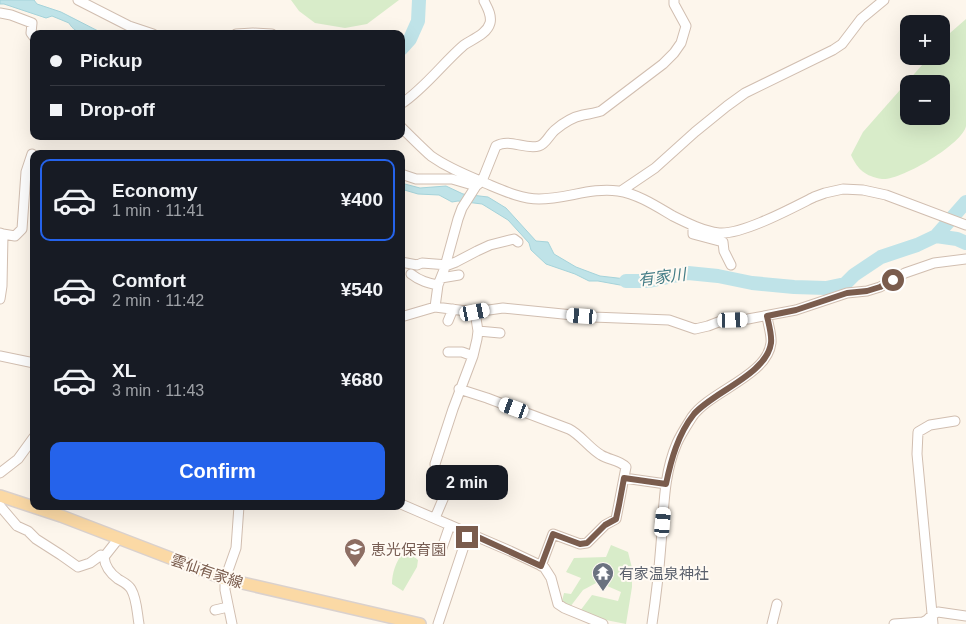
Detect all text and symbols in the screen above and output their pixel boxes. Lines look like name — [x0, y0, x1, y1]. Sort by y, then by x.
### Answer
map controls — [900, 15, 950, 125]
button: + — [900, 15, 950, 65]
text: Pickup — [80, 50, 142, 71]
button: − — [900, 75, 950, 125]
text: Drop-off — [80, 99, 155, 120]
icon: car — [52, 178, 97, 223]
text: Economy — [112, 180, 198, 201]
text: ¥400 — [341, 189, 383, 210]
text: 1 min · 11:41 — [112, 202, 204, 219]
water label: 有家川 — [637, 265, 689, 288]
icon: car — [52, 268, 97, 313]
route start — [882, 269, 904, 291]
text: Comfort — [112, 270, 186, 291]
text: ¥540 — [341, 279, 383, 300]
text: 2 min · 11:42 — [112, 292, 204, 309]
car — [458, 302, 491, 322]
car — [566, 307, 597, 325]
car — [717, 312, 748, 328]
icon: car — [52, 358, 97, 403]
text: XL — [112, 360, 136, 381]
text: ¥680 — [341, 369, 383, 390]
text: 3 min · 11:43 — [112, 382, 204, 399]
car — [497, 396, 530, 420]
button: Confirm — [50, 442, 385, 500]
callout: 2 min — [426, 464, 508, 500]
text: 2 min — [446, 474, 488, 491]
car — [654, 506, 671, 538]
route end — [456, 526, 478, 548]
school or university icon: 恵光保育園 — [343, 537, 367, 568]
place label: 恵光保育園 — [371, 541, 446, 558]
street label: 雲仙有家線 — [169, 551, 245, 591]
temple icon: 有家温泉神社 — [591, 561, 615, 592]
place label: 有家温泉神社 — [619, 565, 709, 582]

